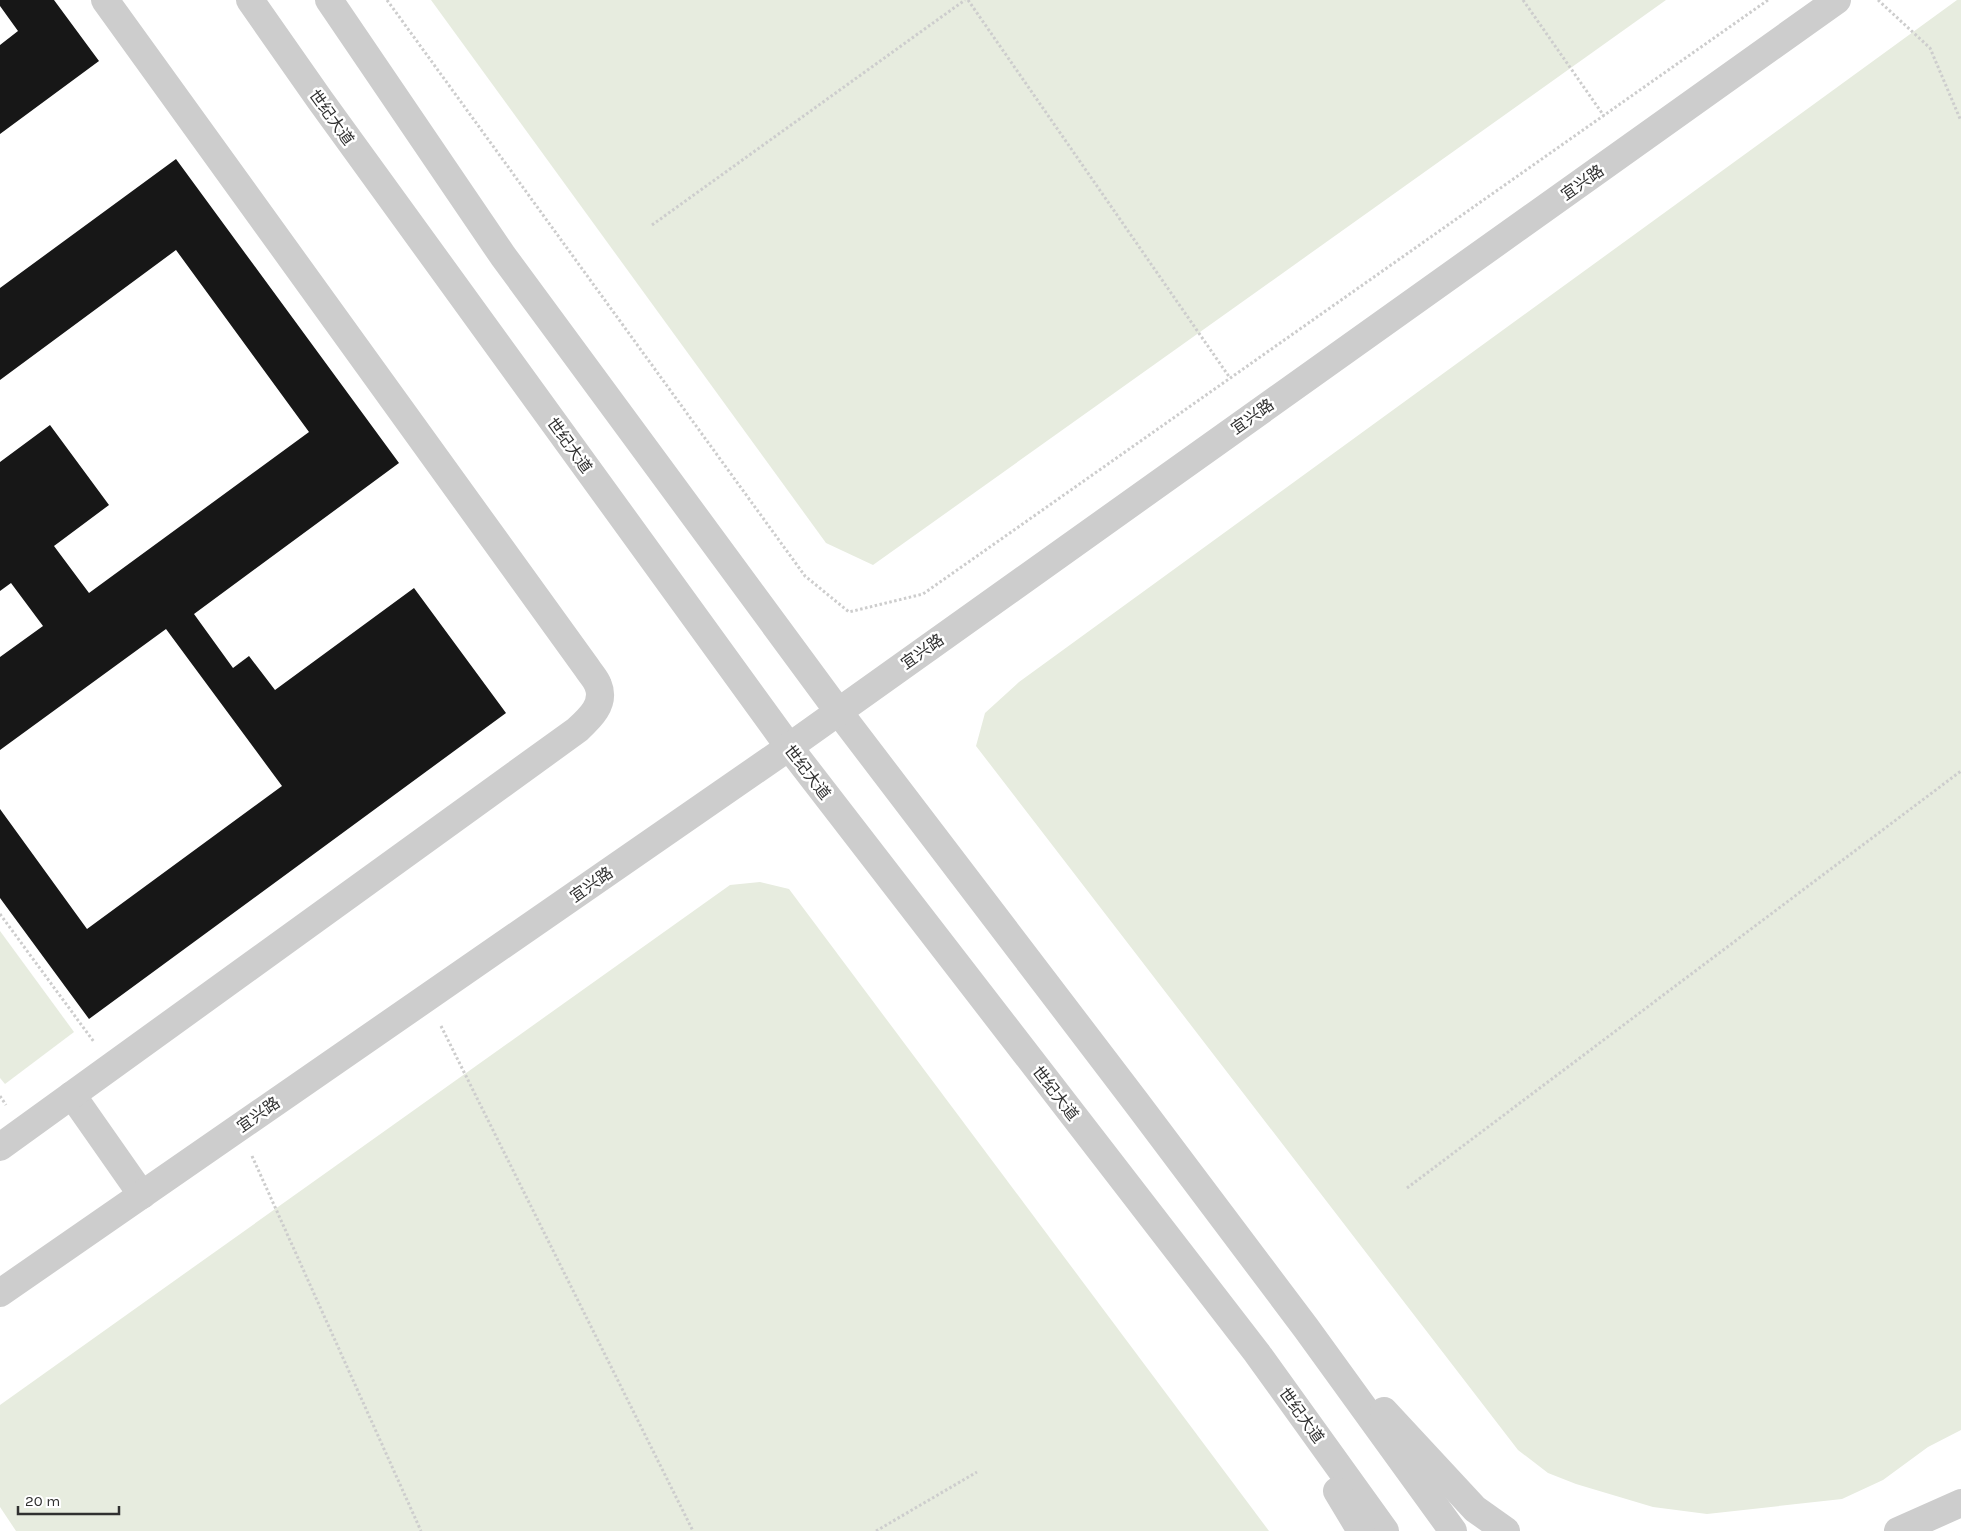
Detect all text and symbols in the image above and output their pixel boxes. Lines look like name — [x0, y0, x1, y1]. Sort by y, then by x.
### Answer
street label: 世纪大道 — [305, 86, 358, 149]
street label: 宜兴路 — [1557, 161, 1607, 204]
street label: 宜兴路 — [1227, 395, 1277, 438]
street label: 世纪大道 — [543, 414, 596, 477]
street label: 宜兴路 — [897, 630, 947, 673]
street label: 世纪大道 — [780, 741, 835, 803]
street label: 宜兴路 — [566, 863, 616, 906]
street label: 世纪大道 — [1028, 1062, 1083, 1124]
street label: 宜兴路 — [233, 1093, 283, 1136]
street label: 世纪大道 — [1275, 1384, 1328, 1447]
scale bar — [18, 1484, 119, 1516]
text: 20 m — [25, 1492, 60, 1510]

